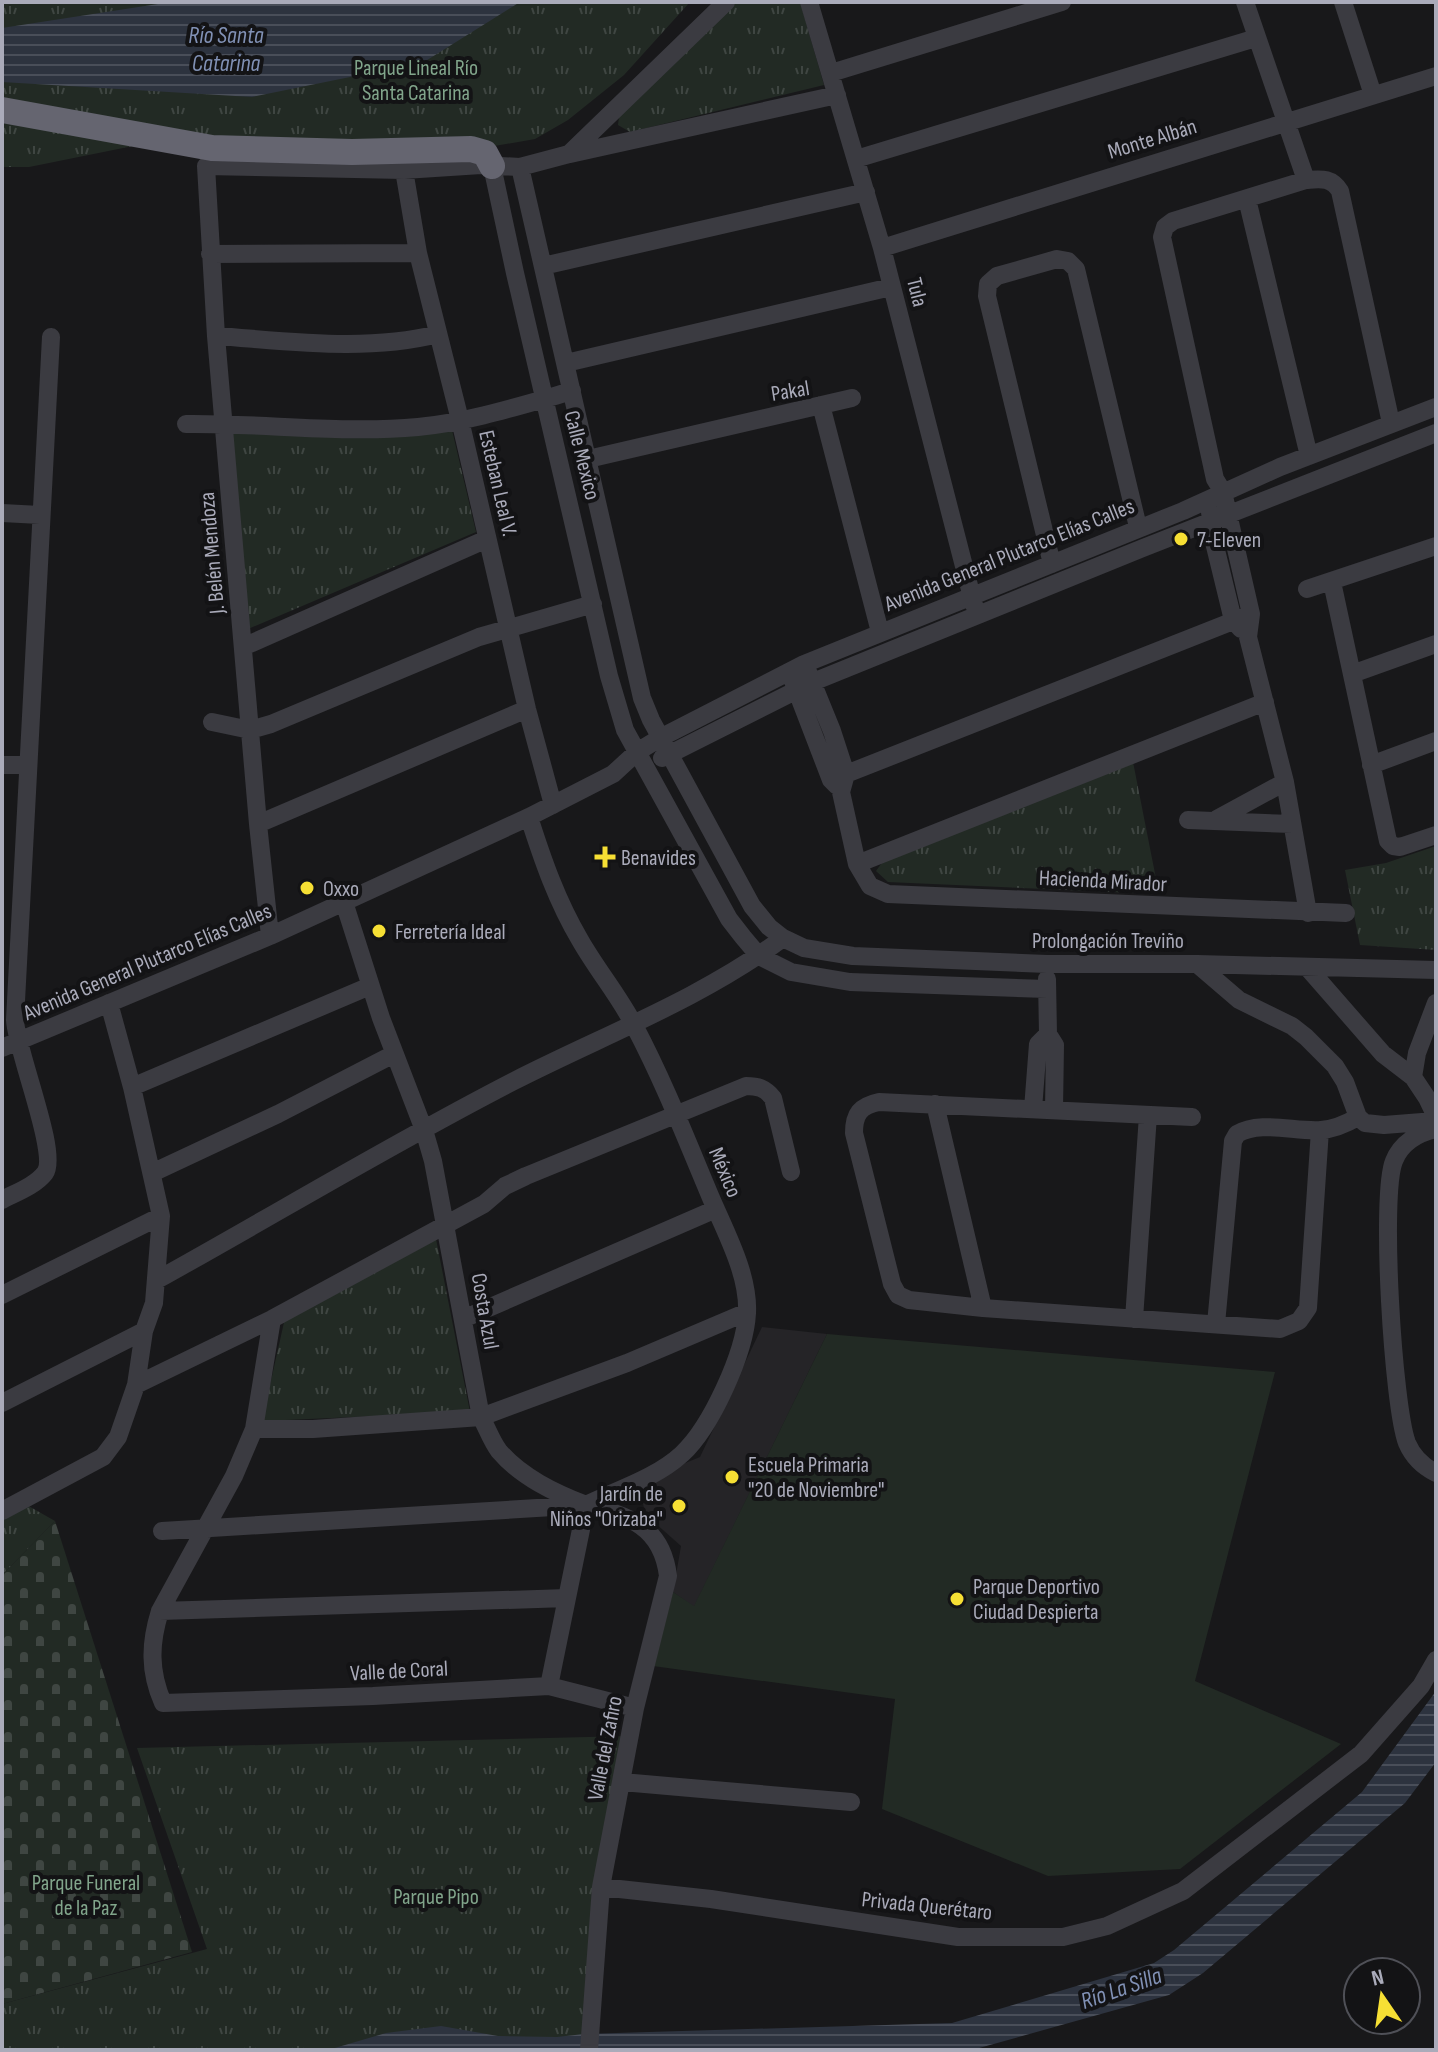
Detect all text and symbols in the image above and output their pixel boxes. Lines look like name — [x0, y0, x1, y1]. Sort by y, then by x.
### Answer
water label: Río Santa Catarina — [188, 21, 264, 78]
park label: Parque Lineal Río Santa Catarina — [354, 55, 478, 107]
street label: Monte Albán — [1105, 113, 1200, 166]
street label: Tula — [900, 275, 933, 310]
street label: Pakal — [769, 375, 811, 408]
street label: Calle Mexico — [557, 408, 606, 503]
street label: Esteban Leal V. — [472, 428, 523, 539]
street label: J. Belén Mendoza — [194, 491, 231, 616]
street label: Avenida General Plutarco Elías Calles — [880, 493, 1138, 618]
place label: 7-Eleven — [1197, 527, 1261, 554]
marker: 7-Eleven — [1172, 530, 1190, 548]
place label: Benavides — [621, 845, 696, 872]
marker: Benavides — [596, 848, 614, 866]
street label: Hacienda Mirador — [1038, 865, 1168, 898]
place label: Oxxo — [323, 876, 359, 903]
marker: Oxxo — [298, 879, 316, 897]
street label: Avenida General Plutarco Elías Calles — [19, 898, 276, 1027]
place label: Ferretería Ideal — [395, 919, 506, 946]
marker: Ferretería Ideal — [370, 922, 388, 940]
street label: Prolongación Treviño — [1032, 928, 1184, 955]
street label: México — [702, 1143, 747, 1202]
street label: Costa Azul — [465, 1271, 504, 1351]
place label: Escuela Primaria "20 de Noviembre" — [748, 1452, 884, 1504]
marker: Escuela Primaria "20 de Noviembre" — [723, 1468, 741, 1486]
place label: Jardín de Niños "Orizaba" — [550, 1481, 663, 1533]
marker: Jardín de Niños "Orizaba" — [670, 1497, 688, 1515]
place label: Parque Deportivo Ciudad Despierta — [973, 1574, 1100, 1626]
marker: Parque Deportivo Ciudad Despierta — [948, 1590, 966, 1608]
street label: Valle de Coral — [350, 1655, 449, 1688]
street label: Valle del Zafiro — [582, 1694, 629, 1803]
park label: Parque Funeral de la Paz — [32, 1870, 140, 1922]
park label: Parque Pipo — [393, 1884, 479, 1911]
street label: Privada Querétaro — [860, 1886, 994, 1927]
north arrow — [1342, 1956, 1422, 2036]
water label: Río La Silla — [1077, 1961, 1166, 2016]
text: N — [1369, 1963, 1387, 1992]

